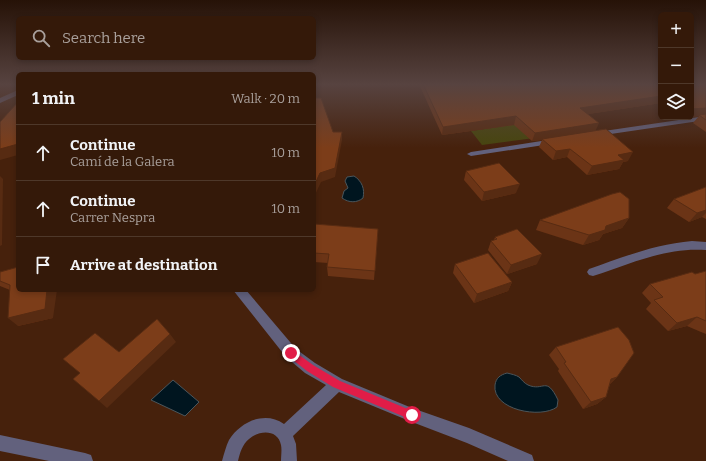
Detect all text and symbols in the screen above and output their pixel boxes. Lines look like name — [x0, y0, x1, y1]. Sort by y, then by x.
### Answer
map controls — [658, 12, 694, 120]
button: + — [658, 12, 694, 48]
search box — [16, 16, 316, 60]
icon: search — [30, 27, 52, 49]
text: Search here — [62, 29, 145, 47]
button: − — [658, 48, 694, 84]
button: layers — [658, 84, 694, 120]
text: 1 min — [32, 88, 75, 109]
text: Walk · 20 m — [231, 91, 300, 106]
text: Continue — [70, 136, 136, 154]
icon: ahead — [32, 142, 54, 164]
text: 10 m — [271, 145, 300, 160]
text: Camí de la Galera — [70, 154, 175, 169]
text: Continue — [70, 192, 136, 210]
icon: ahead — [32, 198, 54, 220]
text: 10 m — [271, 201, 300, 216]
text: Carrer Nespra — [70, 210, 155, 225]
icon: arrive — [32, 254, 54, 276]
text: Arrive at destination — [70, 256, 217, 274]
route end — [282, 344, 300, 362]
route start — [403, 406, 421, 424]

